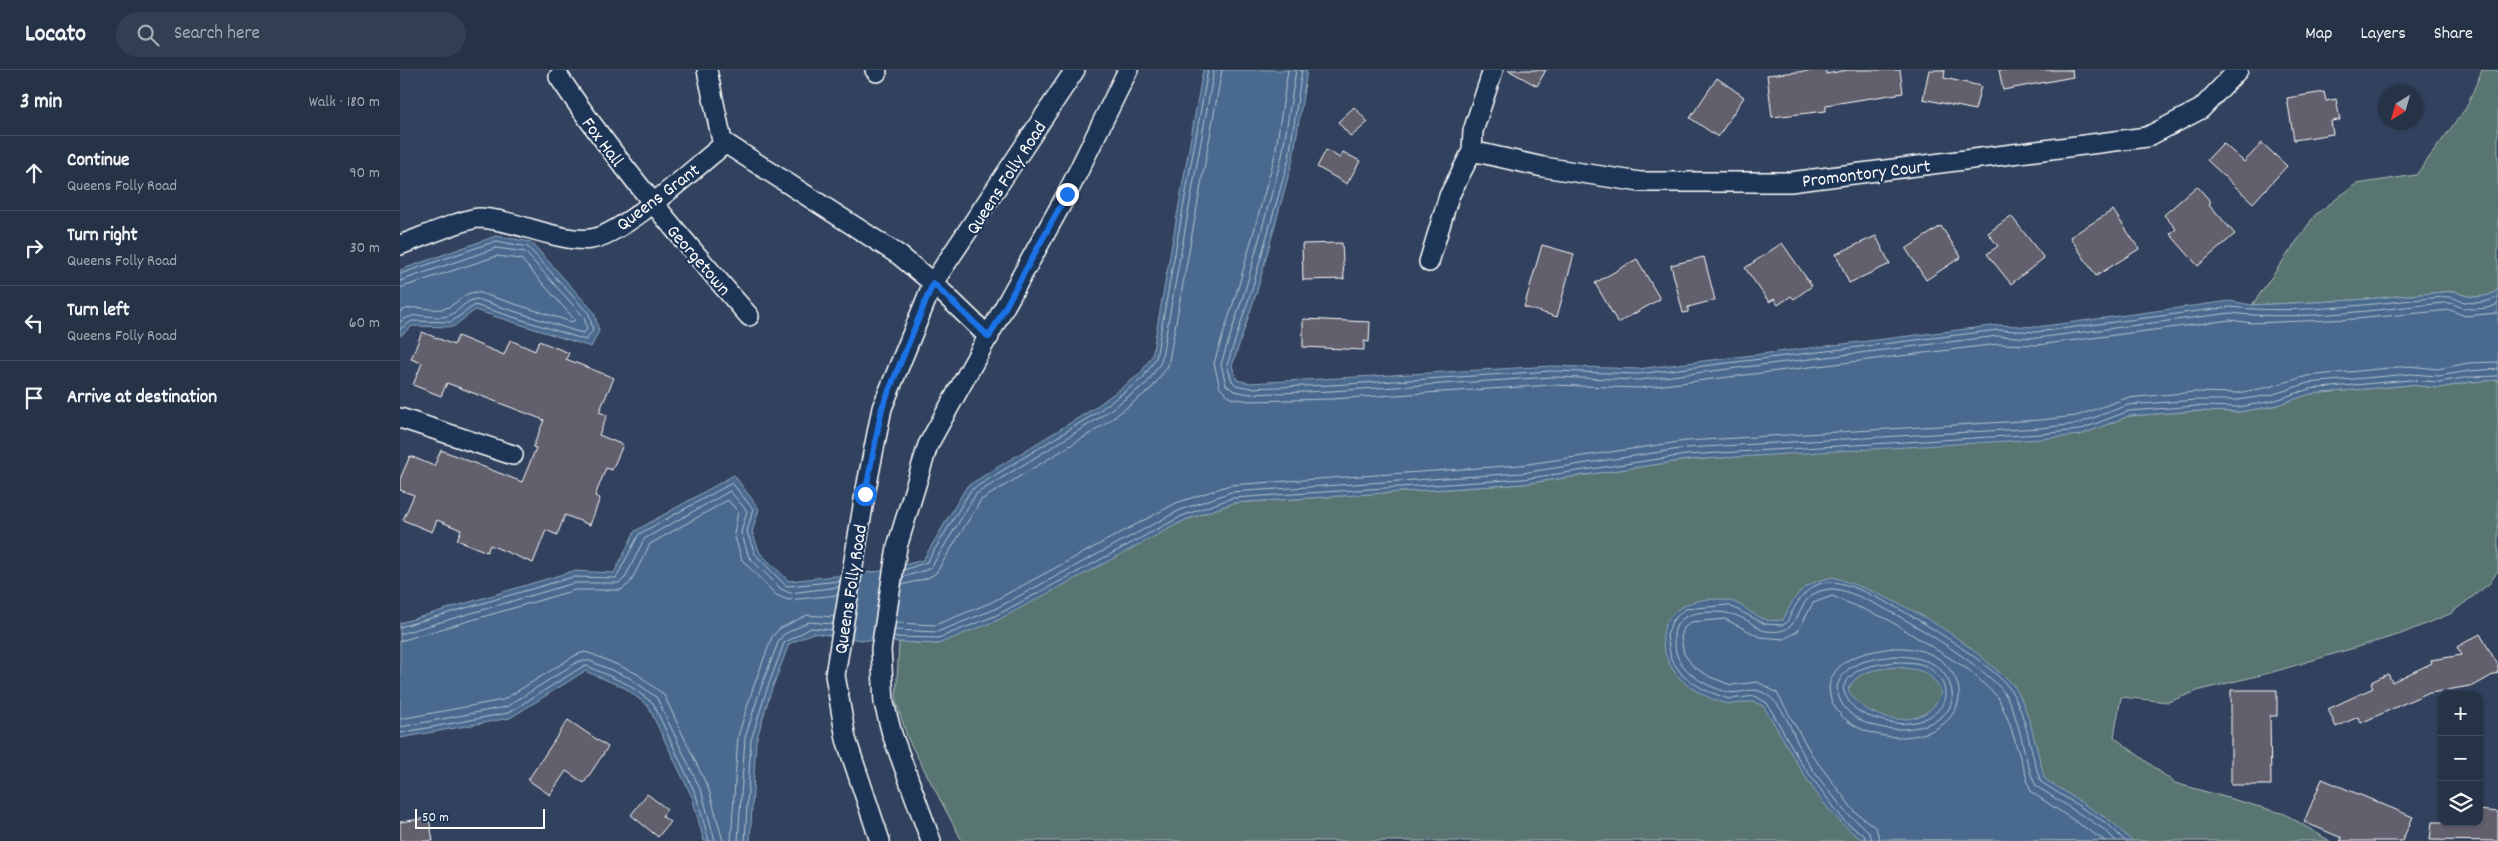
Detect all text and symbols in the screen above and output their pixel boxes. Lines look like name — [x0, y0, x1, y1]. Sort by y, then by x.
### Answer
search box — [116, 12, 466, 57]
text: Locato — [25, 18, 86, 52]
icon: search — [134, 21, 162, 49]
text: Search here — [174, 21, 260, 48]
text: Map — [2305, 22, 2332, 47]
text: Layers — [2360, 22, 2406, 47]
text: Share — [2434, 22, 2473, 47]
north arrow — [2378, 85, 2423, 130]
text: 3 min — [20, 88, 62, 118]
text: Walk · 180 m — [309, 91, 380, 114]
street label: Fox Hall — [574, 113, 629, 174]
street label: Queens Folly Road — [961, 117, 1055, 241]
text: Continue — [67, 148, 129, 175]
street label: Promontory Court — [1801, 154, 1932, 197]
street label: Queens Grant — [612, 158, 707, 239]
icon: ahead — [20, 159, 48, 187]
text: 90 m — [349, 162, 380, 185]
text: Queens Folly Road — [67, 175, 177, 198]
route end — [1056, 183, 1079, 206]
street label: Georgetown — [659, 220, 736, 303]
text: Turn right — [67, 223, 138, 250]
icon: right — [20, 234, 48, 262]
text: 30 m — [350, 237, 380, 260]
text: Queens Folly Road — [67, 250, 177, 273]
text: Turn left — [67, 298, 130, 325]
icon: left — [20, 309, 48, 337]
text: 60 m — [349, 312, 380, 335]
text: Queens Folly Road — [67, 325, 177, 348]
icon: arrive — [20, 384, 48, 412]
text: Arrive at destination — [67, 385, 217, 412]
route start — [854, 483, 877, 506]
street label: Queens Folly Road — [829, 523, 876, 656]
map controls — [2438, 691, 2483, 826]
button: + — [2438, 691, 2483, 736]
button: − — [2438, 736, 2483, 781]
button: layers — [2438, 781, 2483, 826]
scale bar — [415, 806, 545, 829]
text: 50 m — [422, 808, 449, 828]

